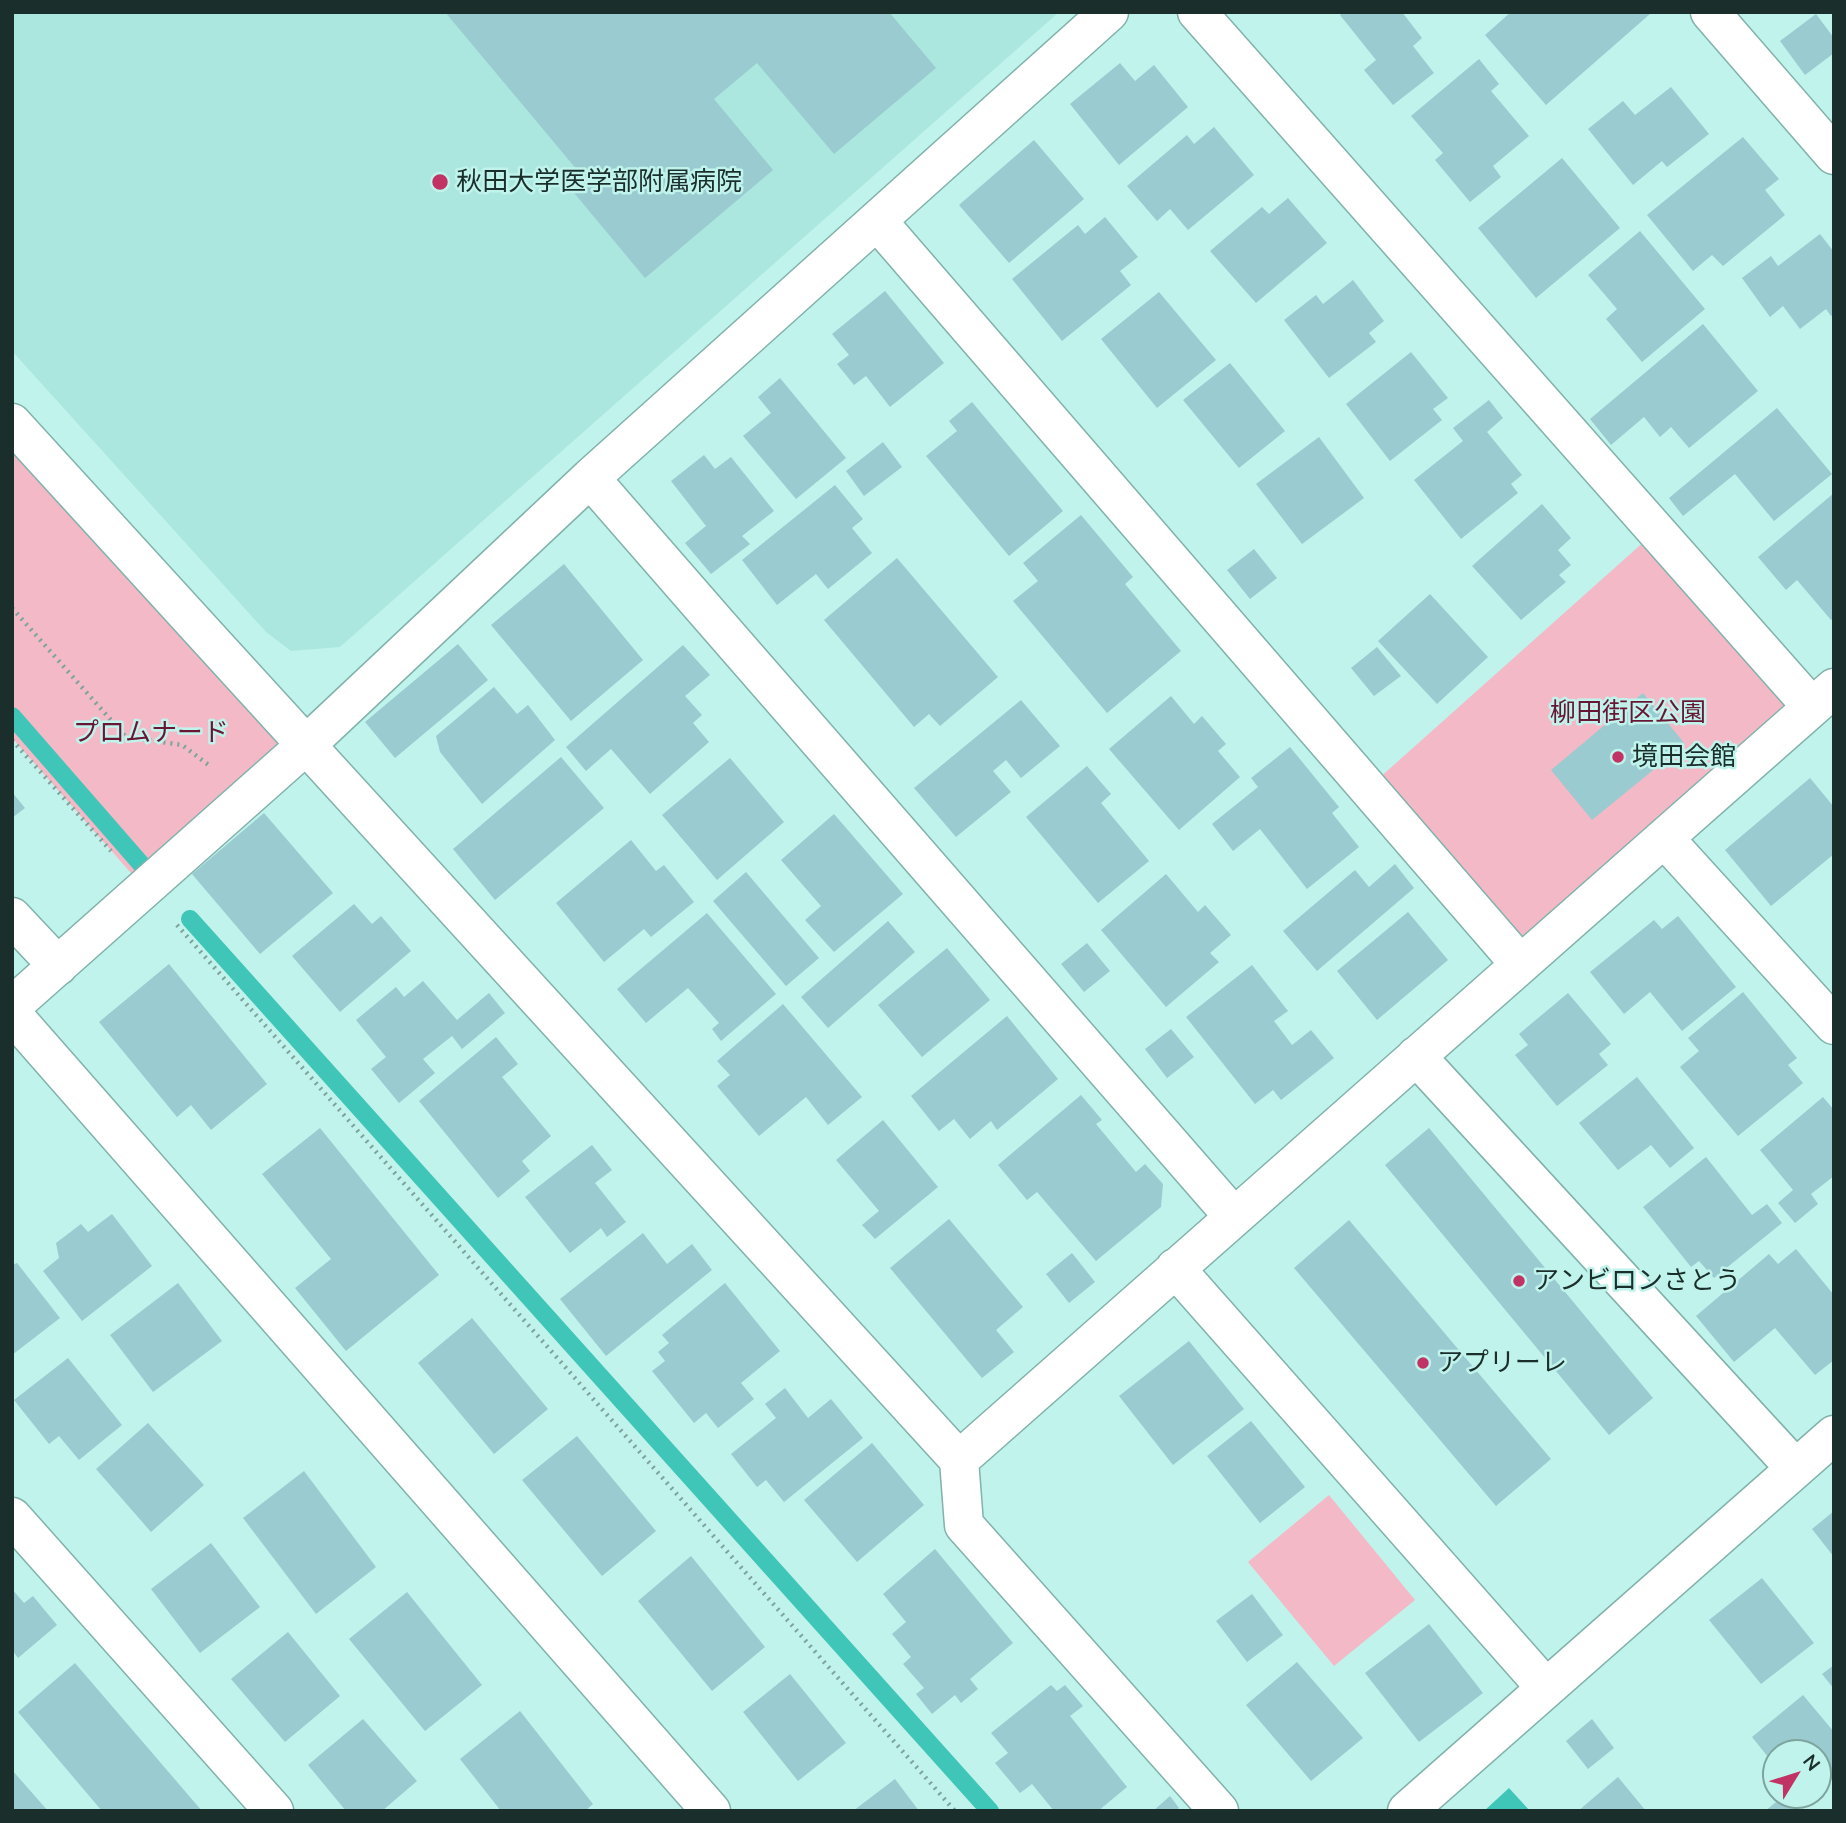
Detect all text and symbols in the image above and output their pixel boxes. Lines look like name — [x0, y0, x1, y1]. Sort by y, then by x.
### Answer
place label: 秋田大学医学部附属病院 — [456, 166, 742, 198]
marker: 秋田大学医学部附属病院 — [430, 172, 450, 192]
park label: 柳田街区公園 — [1550, 697, 1706, 729]
park label: プロムナード — [73, 717, 229, 749]
place label: 境田会館 — [1632, 741, 1736, 773]
marker: 境田会館 — [1610, 749, 1626, 765]
place label: アンビロンさとう — [1533, 1265, 1741, 1297]
marker: アンビロンさとう — [1511, 1273, 1527, 1289]
place label: アプリーレ — [1437, 1347, 1567, 1379]
marker: アプリーレ — [1415, 1355, 1431, 1371]
north arrow — [1762, 1739, 1832, 1809]
text: N — [1798, 1749, 1826, 1775]

